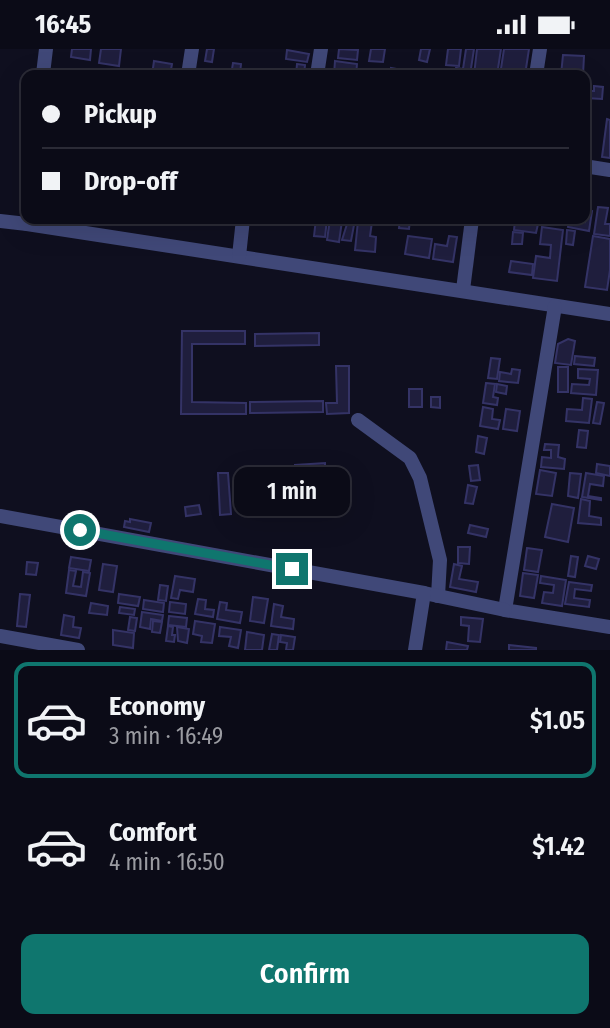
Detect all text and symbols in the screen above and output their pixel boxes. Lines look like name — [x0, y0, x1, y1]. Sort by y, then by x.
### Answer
text: 16:45 — [35, 9, 91, 40]
text: Pickup — [84, 99, 157, 130]
text: Drop-off — [84, 166, 177, 197]
callout: 1 min — [234, 468, 350, 517]
text: 1 min — [267, 477, 317, 505]
route start — [64, 514, 96, 546]
route end — [276, 553, 308, 585]
icon: car — [25, 689, 88, 752]
text: Economy — [109, 691, 205, 722]
text: $1.05 — [530, 705, 585, 736]
text: 3 min · 16:49 — [109, 722, 223, 750]
icon: car — [25, 815, 88, 878]
text: Comfort — [109, 817, 197, 848]
text: $1.42 — [532, 831, 585, 862]
text: 4 min · 16:50 — [109, 848, 225, 876]
button: Confirm — [21, 934, 589, 1014]

